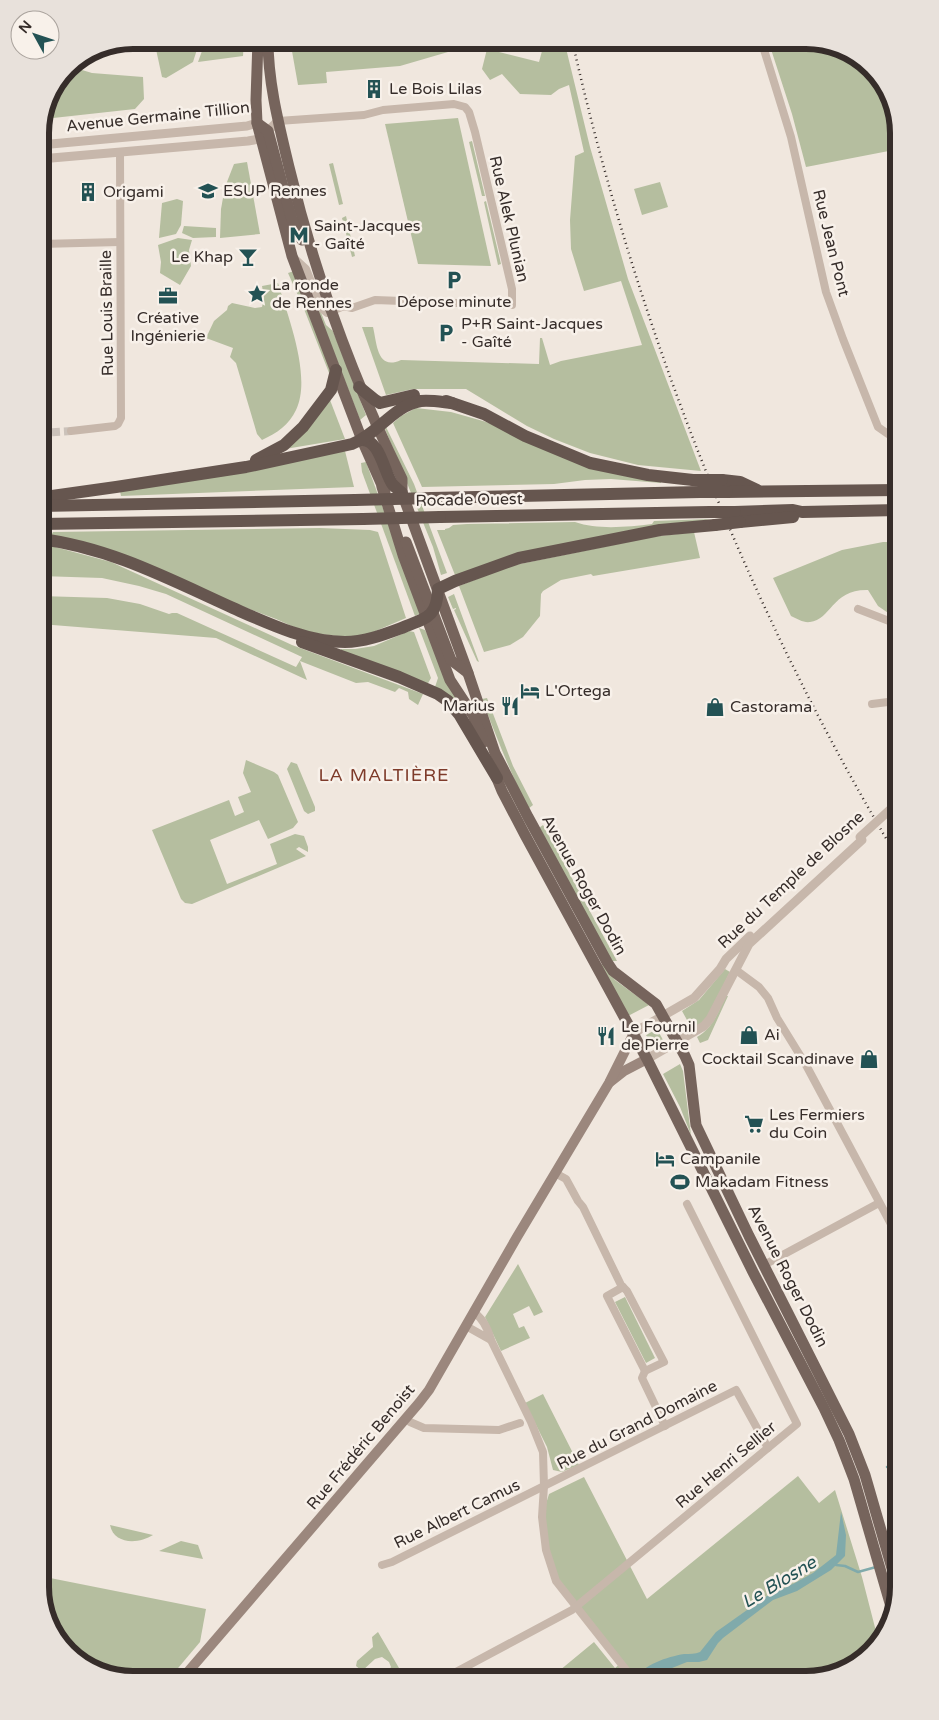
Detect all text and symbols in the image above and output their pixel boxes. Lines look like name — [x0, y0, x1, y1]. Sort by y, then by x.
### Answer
north arrow — [10, 10, 60, 60]
text: N — [15, 17, 36, 37]
building icon: Le Bois Lilas — [363, 78, 385, 100]
place label: Le Bois Lilas — [389, 79, 482, 99]
street label: Avenue Germaine Tillion — [65, 97, 251, 137]
street label: Rue Alek Plunian — [485, 154, 533, 284]
school or university icon: ESUP Rennes — [197, 180, 219, 202]
building icon: Origami — [77, 181, 99, 203]
place label: ESUP Rennes — [223, 181, 327, 201]
place label: Origami — [103, 182, 164, 202]
street label: Rue Jean Pont — [808, 187, 854, 299]
place label: Saint-Jacques - Gaîté — [314, 216, 421, 254]
metro station icon: Saint-Jacques - Gaîté — [288, 224, 310, 246]
bar icon: Le Khap — [237, 246, 259, 268]
place label: Le Khap — [171, 247, 233, 267]
street label: Rue Louis Braille — [96, 250, 118, 376]
parking icon: Dépose minute — [443, 269, 465, 291]
place label: La ronde de Rennes — [272, 275, 352, 313]
place icon: La ronde de Rennes — [246, 283, 268, 305]
office icon: Créative Ingénierie — [157, 285, 179, 307]
place label: Dépose minute — [397, 292, 511, 312]
place label: Créative Ingénierie — [130, 308, 206, 346]
place label: P+R Saint-Jacques - Gaîté — [461, 314, 603, 352]
parking icon: P+R Saint-Jacques - Gaîté — [435, 322, 457, 344]
street label: Rocade Ouest — [415, 489, 523, 511]
hotel icon: L'Ortega — [519, 680, 541, 702]
place label: L'Ortega — [545, 681, 611, 701]
restaurant icon: Marius — [499, 695, 521, 717]
place label: Marius — [443, 696, 495, 716]
shop icon: Castorama — [704, 696, 726, 718]
place label: Castorama — [730, 697, 812, 717]
district label: LA MALTIÈRE — [319, 764, 449, 786]
street label: Rue du Temple de Blosne — [714, 807, 868, 953]
street label: Avenue Roger Dodin — [537, 811, 631, 959]
place label: Le Fournil de Pierre — [621, 1017, 696, 1055]
shop icon: Ai — [738, 1024, 760, 1046]
restaurant icon: Le Fournil de Pierre — [595, 1025, 617, 1047]
place label: Ai — [764, 1025, 780, 1045]
shop icon: Cocktail Scandinave — [858, 1048, 880, 1070]
place label: Cocktail Scandinave — [702, 1049, 854, 1069]
place label: Les Fermiers du Coin — [769, 1105, 865, 1143]
supermarket icon: Les Fermiers du Coin — [743, 1113, 765, 1135]
hotel icon: Campanile — [654, 1148, 676, 1170]
place label: Campanile — [680, 1149, 761, 1169]
sports icon: Makadam Fitness — [669, 1171, 691, 1193]
place label: Makadam Fitness — [695, 1172, 829, 1192]
street label: Avenue Roger Dodin — [743, 1201, 833, 1351]
street label: Rue du Grand Domaine — [553, 1376, 721, 1474]
street label: Rue Frédéric Benoist — [303, 1380, 419, 1514]
street label: Rue Henri Sellier — [672, 1417, 781, 1513]
street label: Rue Albert Camus — [391, 1475, 523, 1553]
water label: Le Blosne — [738, 1551, 821, 1613]

